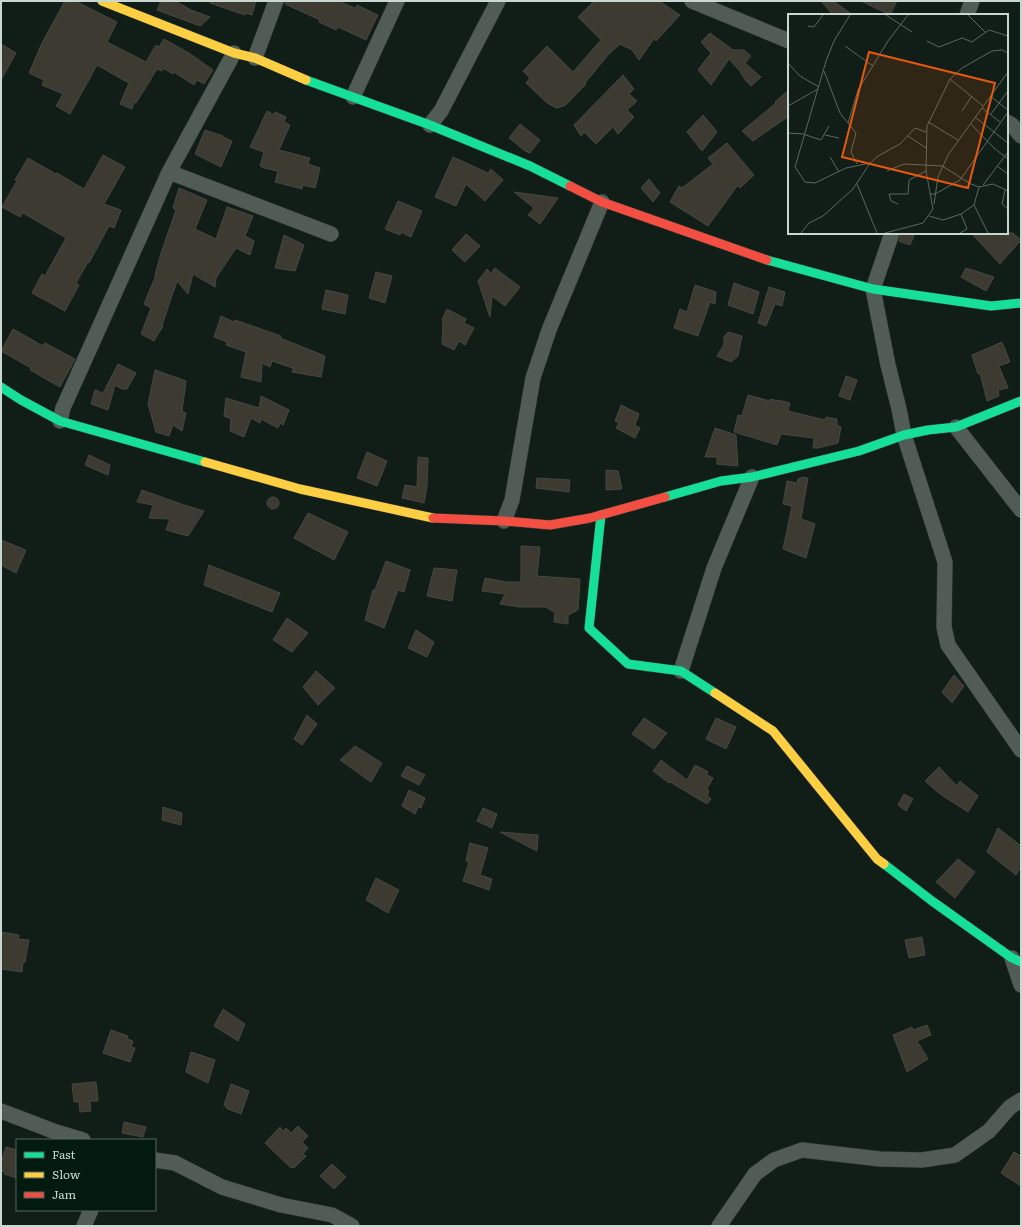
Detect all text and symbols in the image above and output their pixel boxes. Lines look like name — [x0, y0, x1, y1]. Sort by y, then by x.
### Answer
inset map — [788, 14, 1008, 234]
legend — [16, 1139, 156, 1211]
text: Fast — [52, 1145, 76, 1163]
text: Slow — [52, 1165, 81, 1183]
text: Jam — [52, 1185, 77, 1203]

